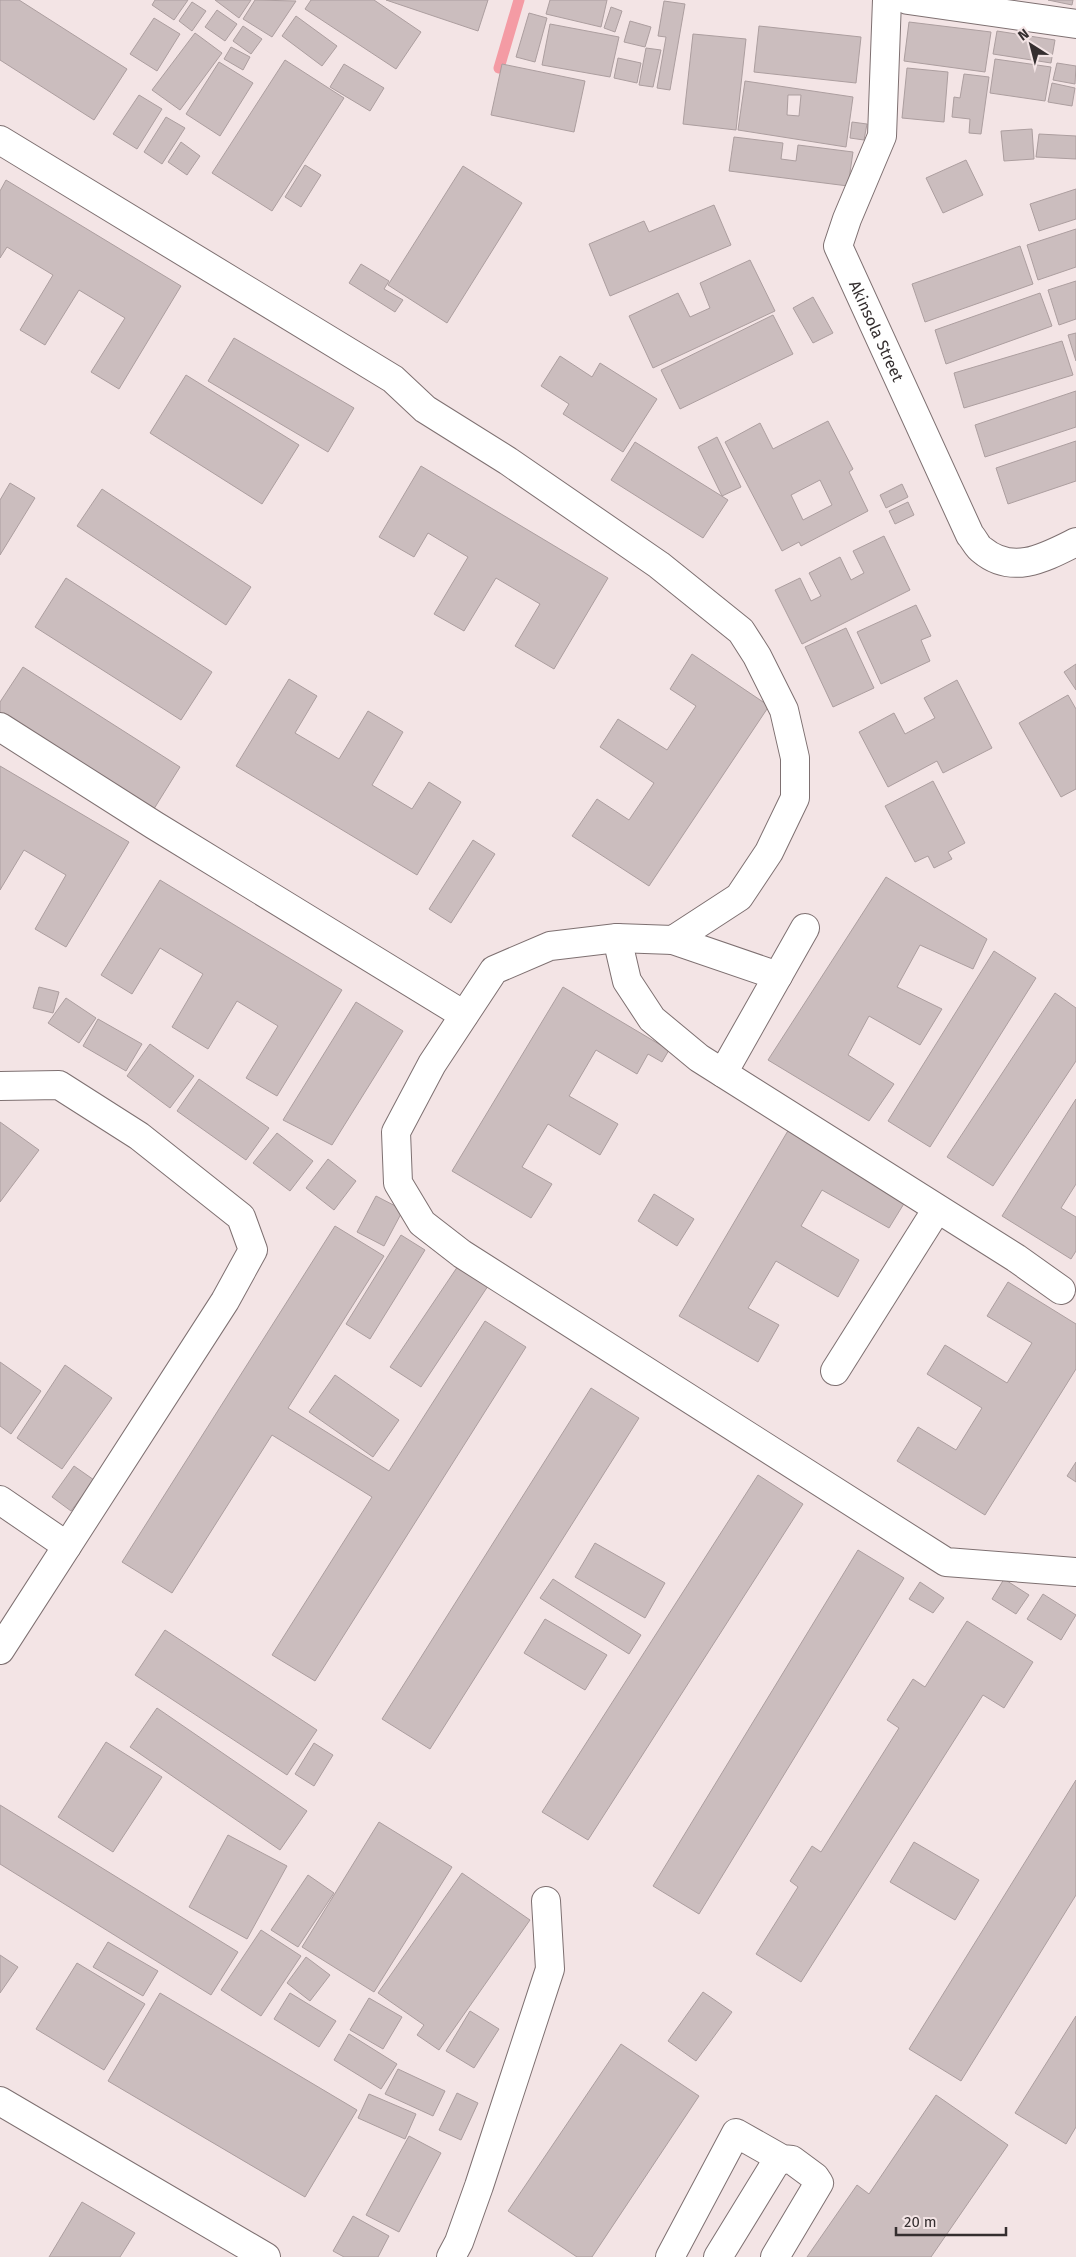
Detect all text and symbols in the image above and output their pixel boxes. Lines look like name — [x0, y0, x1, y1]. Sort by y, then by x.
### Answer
north arrow — [1006, 20, 1056, 70]
text: N — [1015, 25, 1032, 44]
street label: Akinsola Street — [845, 277, 908, 385]
scale bar — [896, 2204, 1006, 2236]
text: 20 m — [904, 2213, 937, 2231]

